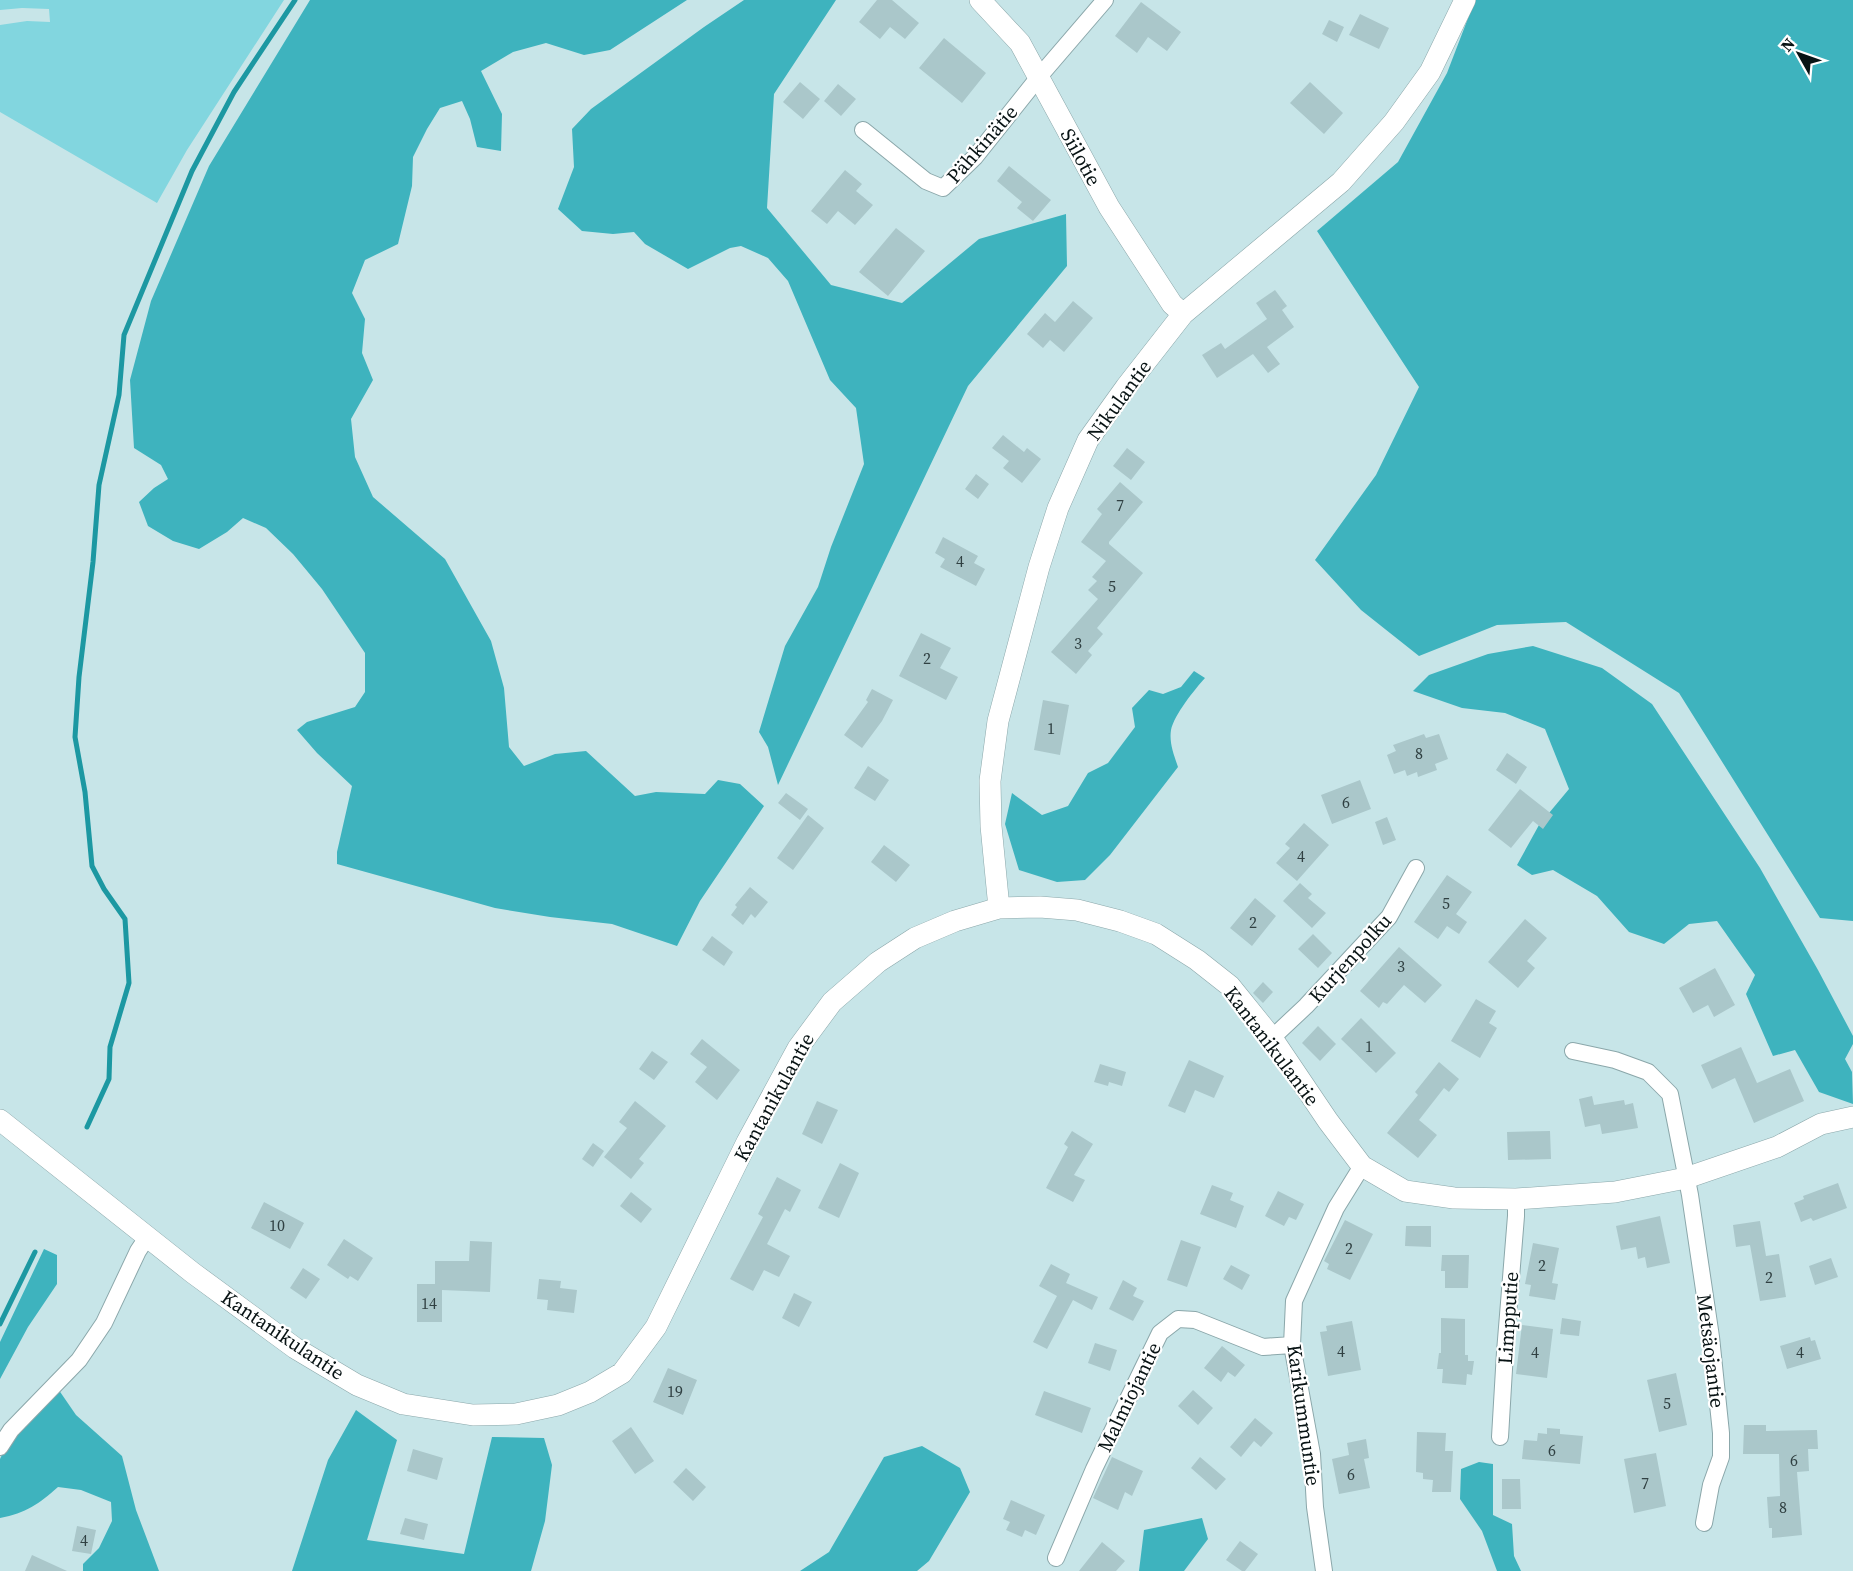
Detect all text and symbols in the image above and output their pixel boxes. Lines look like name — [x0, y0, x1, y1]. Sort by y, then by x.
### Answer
north arrow — [1769, 24, 1829, 84]
text: N — [1775, 33, 1800, 56]
street label: Pähkinätie — [940, 99, 1024, 189]
street label: Siilotie — [1054, 123, 1108, 191]
street label: Nikulantie — [1080, 354, 1158, 446]
house number: 7 — [1116, 494, 1124, 516]
house number: 4 — [956, 550, 964, 572]
house number: 5 — [1108, 575, 1116, 597]
house number: 3 — [1074, 632, 1082, 654]
house number: 2 — [923, 647, 931, 669]
house number: 1 — [1047, 717, 1055, 739]
house number: 8 — [1415, 742, 1423, 764]
house number: 6 — [1342, 791, 1350, 813]
house number: 4 — [1297, 845, 1305, 867]
house number: 5 — [1442, 892, 1450, 914]
street label: Kurjenpolku — [1302, 907, 1398, 1009]
house number: 2 — [1249, 911, 1257, 933]
house number: 3 — [1397, 955, 1405, 977]
street label: Kantanikulantie — [1218, 980, 1326, 1112]
street label: Kantanikulantie — [727, 1028, 821, 1166]
house number: 1 — [1365, 1035, 1373, 1057]
house number: 10 — [269, 1214, 285, 1236]
house number: 2 — [1345, 1237, 1353, 1259]
house number: 2 — [1538, 1254, 1546, 1276]
house number: 2 — [1765, 1266, 1773, 1288]
street label: Limpputie — [1491, 1271, 1525, 1365]
street label: Kantanikulantie — [216, 1283, 350, 1387]
house number: 14 — [421, 1292, 437, 1314]
street label: Metsäojantie — [1690, 1292, 1732, 1410]
street label: Malmiojantie — [1090, 1337, 1168, 1457]
house number: 4 — [1337, 1340, 1345, 1362]
house number: 4 — [1531, 1341, 1539, 1363]
house number: 4 — [1796, 1341, 1804, 1363]
street label: Karikummuntie — [1280, 1342, 1328, 1488]
house number: 19 — [667, 1380, 683, 1402]
house number: 5 — [1663, 1392, 1671, 1414]
house number: 6 — [1548, 1439, 1556, 1461]
house number: 6 — [1790, 1449, 1798, 1471]
house number: 6 — [1347, 1463, 1355, 1485]
house number: 7 — [1641, 1472, 1649, 1494]
house number: 8 — [1779, 1496, 1787, 1518]
house number: 4 — [80, 1529, 88, 1551]

